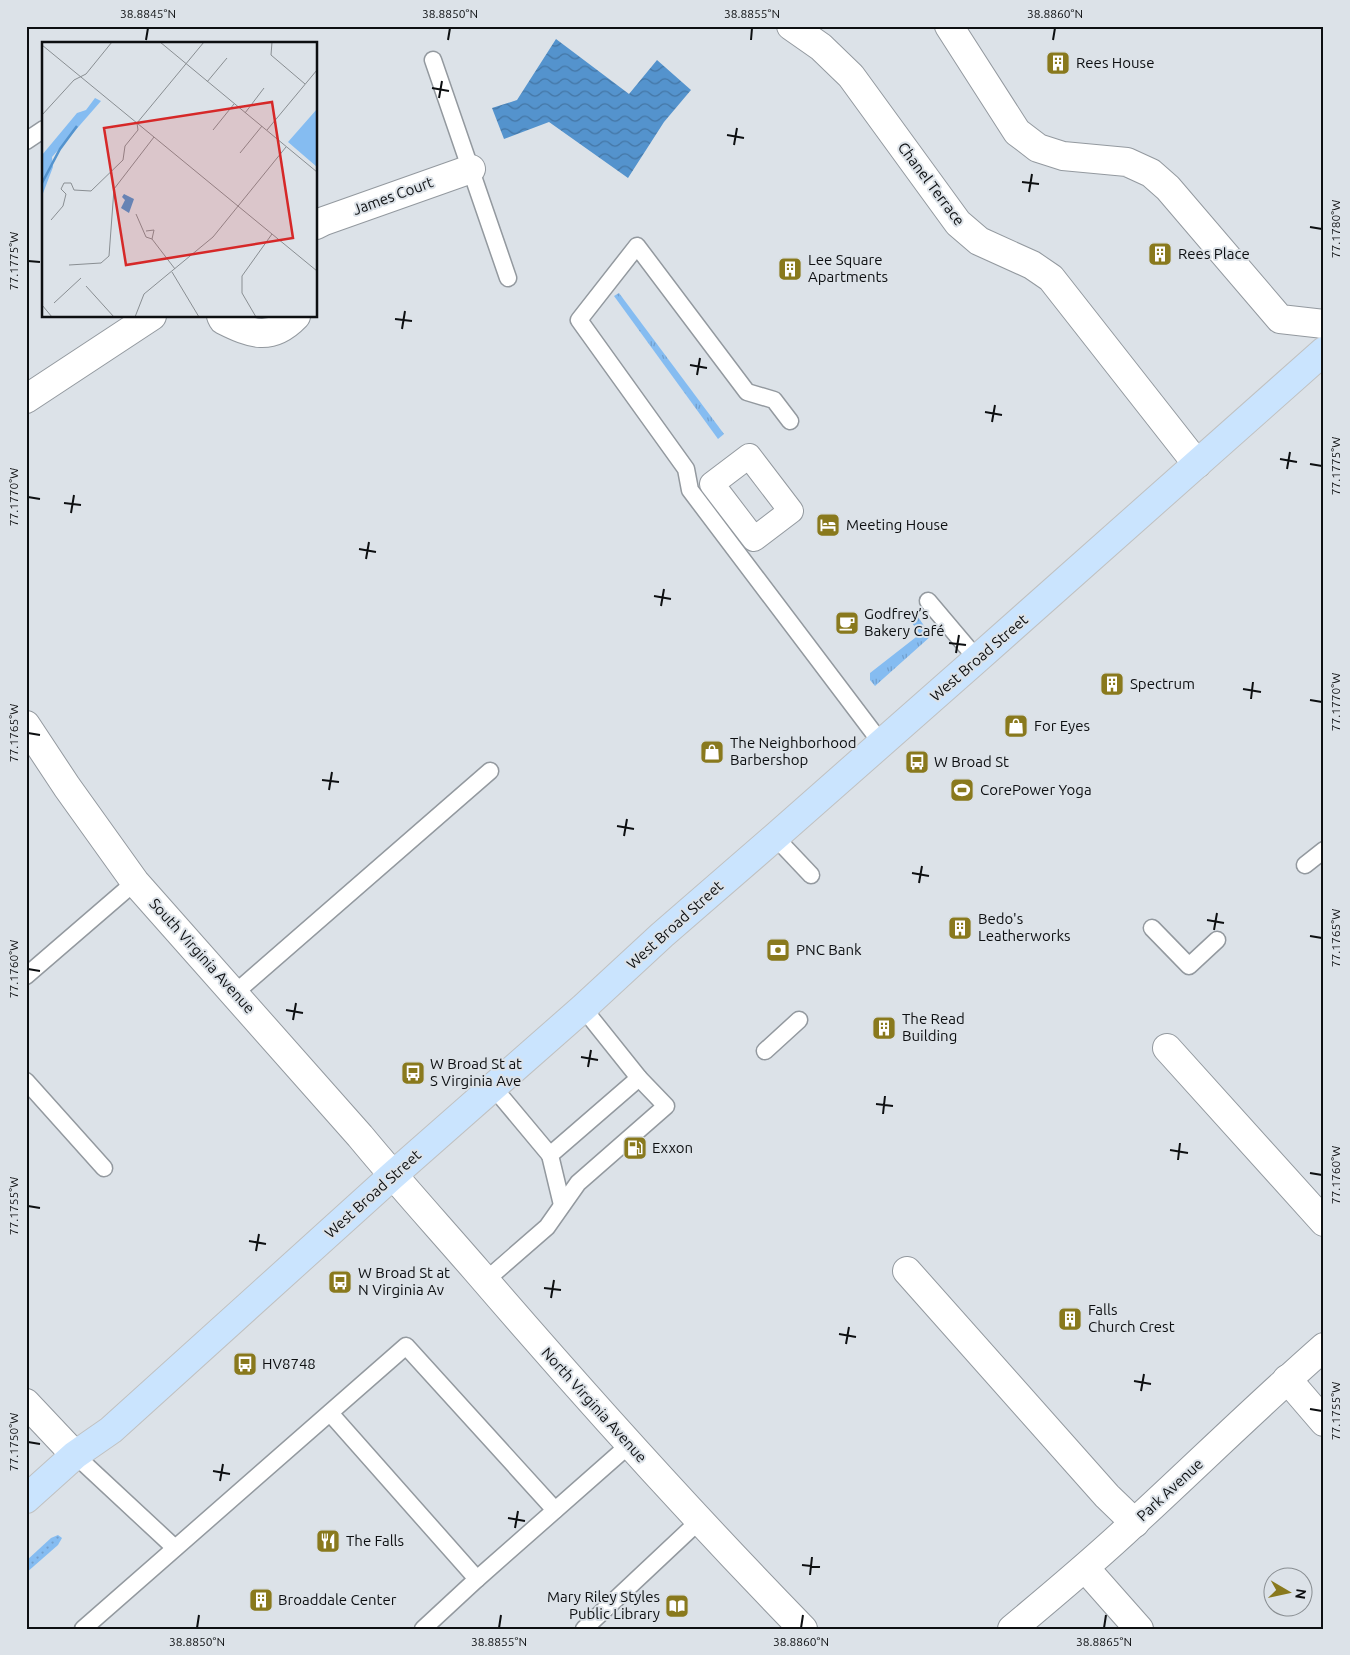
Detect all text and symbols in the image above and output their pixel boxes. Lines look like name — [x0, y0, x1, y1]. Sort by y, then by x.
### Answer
text: 38.8845°N — [120, 7, 176, 20]
text: 38.8850°N — [422, 7, 478, 20]
text: 38.8855°N — [724, 7, 780, 20]
text: 38.8860°N — [1027, 7, 1083, 20]
inset map — [42, 42, 318, 318]
building icon: Rees House — [1045, 50, 1071, 76]
place label: Rees House — [1076, 54, 1154, 71]
street label: Chanel Terrace — [895, 139, 968, 229]
street label: James Court — [350, 173, 435, 218]
text: 77.1780°W — [1329, 200, 1342, 258]
text: 77.1775°W — [7, 232, 20, 290]
building icon: Rees Place — [1147, 241, 1173, 267]
place label: Rees Place — [1178, 245, 1250, 262]
place label: Lee Square Apartments — [808, 251, 888, 285]
building icon: Lee Square Apartments — [777, 256, 803, 282]
text: 77.1775°W — [1329, 437, 1342, 495]
text: 77.1770°W — [7, 468, 20, 526]
hotel icon: Meeting House — [815, 512, 841, 538]
place label: Meeting House — [846, 516, 948, 533]
place label: Godfrey’s Bakery Café — [864, 605, 944, 639]
cafe icon: Godfrey’s Bakery Café — [834, 610, 860, 636]
street label: West Broad Street — [926, 611, 1031, 705]
building icon: Spectrum — [1099, 671, 1125, 697]
text: 77.1770°W — [1329, 673, 1342, 731]
place label: Spectrum — [1130, 675, 1195, 692]
text: 77.1765°W — [7, 704, 20, 762]
shop icon: For Eyes — [1003, 713, 1029, 739]
place label: For Eyes — [1034, 717, 1090, 734]
place label: The Neighborhood Barbershop — [730, 734, 857, 768]
shop icon: The Neighborhood Barbershop — [699, 739, 725, 765]
bus stop icon: W Broad St — [904, 749, 930, 775]
place label: W Broad St — [934, 753, 1009, 770]
sports icon: CorePower Yoga — [949, 777, 975, 803]
place label: CorePower Yoga — [980, 781, 1092, 798]
street label: West Broad Street — [623, 877, 726, 972]
street label: South Virginia Avenue — [146, 895, 258, 1017]
text: 77.1765°W — [1329, 909, 1342, 967]
place label: Bedo's Leatherworks — [978, 910, 1071, 944]
building icon: Bedo's Leatherworks — [947, 915, 973, 941]
bank icon: PNC Bank — [765, 937, 791, 963]
text: 77.1760°W — [7, 940, 20, 998]
place label: PNC Bank — [796, 941, 862, 958]
place label: The Read Building — [902, 1010, 965, 1044]
building icon: The Read Building — [871, 1015, 897, 1041]
place label: W Broad St at S Virginia Ave — [430, 1055, 522, 1089]
bus stop icon: W Broad St at S Virginia Ave — [400, 1060, 426, 1086]
fuel station icon: Exxon — [622, 1135, 648, 1161]
place label: Exxon — [652, 1139, 693, 1156]
street label: West Broad Street — [321, 1146, 424, 1241]
text: 77.1760°W — [1329, 1146, 1342, 1204]
text: 77.1755°W — [7, 1177, 20, 1235]
place label: W Broad St at N Virginia Av — [358, 1264, 450, 1298]
bus stop icon: W Broad St at N Virginia Av — [327, 1269, 353, 1295]
place label: Falls Church Crest — [1088, 1301, 1175, 1335]
building icon: Falls Church Crest — [1057, 1306, 1083, 1332]
street label: North Virginia Avenue — [538, 1344, 650, 1466]
bus stop icon: HV8748 — [232, 1351, 258, 1377]
place label: HV8748 — [262, 1355, 316, 1372]
text: 77.1755°W — [1329, 1382, 1342, 1440]
text: 77.1750°W — [7, 1413, 20, 1471]
street label: Park Avenue — [1133, 1455, 1206, 1524]
restaurant icon: The Falls — [315, 1528, 341, 1554]
place label: The Falls — [346, 1532, 404, 1549]
north arrow — [1262, 1568, 1312, 1618]
building icon: Broaddale Center — [248, 1587, 274, 1613]
place label: Mary Riley Styles Public Library — [547, 1588, 660, 1622]
text: N — [1292, 1588, 1310, 1600]
place label: Broaddale Center — [278, 1591, 397, 1608]
library icon: Mary Riley Styles Public Library — [664, 1593, 690, 1619]
text: 38.8850°N — [169, 1635, 225, 1648]
text: 38.8855°N — [471, 1635, 527, 1648]
text: 38.8860°N — [773, 1635, 829, 1648]
text: 38.8865°N — [1076, 1635, 1132, 1648]

